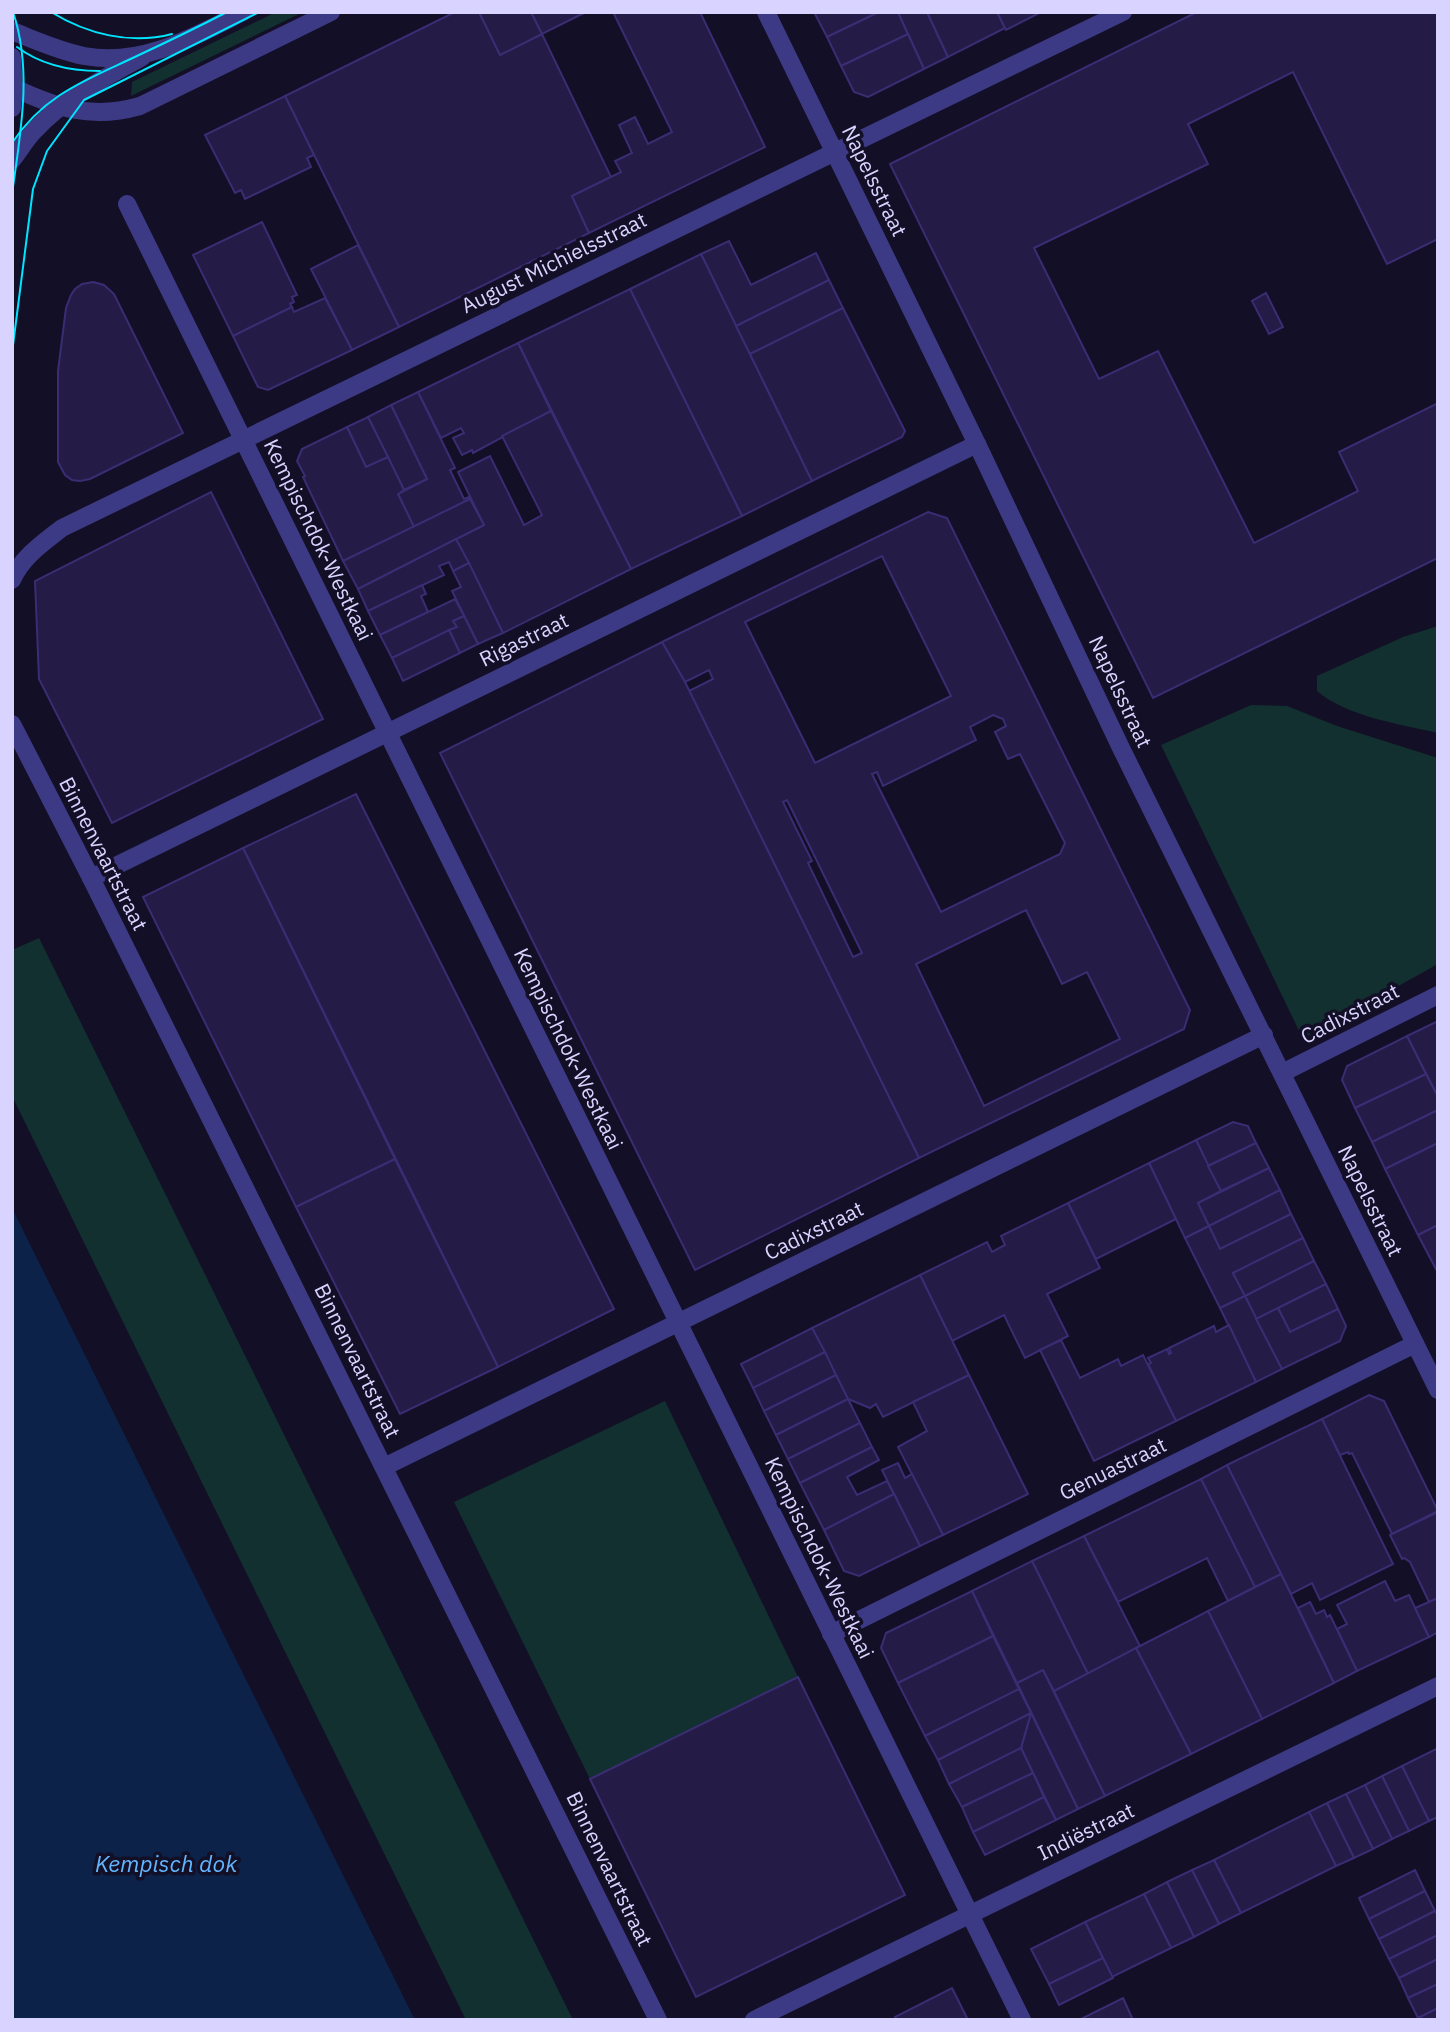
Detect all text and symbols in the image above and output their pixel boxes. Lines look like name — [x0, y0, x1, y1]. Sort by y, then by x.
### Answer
street label: Napelsstraat — [836, 120, 914, 241]
street label: August Michielsstraat — [456, 205, 651, 319]
street label: Kempischdok-Westkaai — [258, 434, 380, 645]
street label: Rigastraat — [474, 606, 573, 673]
street label: Napelsstraat — [1083, 631, 1159, 752]
street label: Binnenvaartstraat — [53, 772, 155, 935]
street label: Kempischdok-Westkaai — [508, 943, 630, 1154]
street label: Cadixstraat — [1295, 976, 1404, 1050]
street label: Napelsstraat — [1332, 1140, 1410, 1261]
street label: Cadixstraat — [759, 1194, 868, 1266]
street label: Binnenvaartstraat — [308, 1279, 407, 1443]
street label: Genuastraat — [1054, 1430, 1171, 1506]
street label: Kempischdok-Westkaai — [759, 1452, 881, 1663]
street label: Binnenvaartstraat — [560, 1787, 659, 1951]
street label: Indiëstraat — [1033, 1796, 1139, 1867]
water label: Kempisch dok — [95, 1848, 238, 1878]

